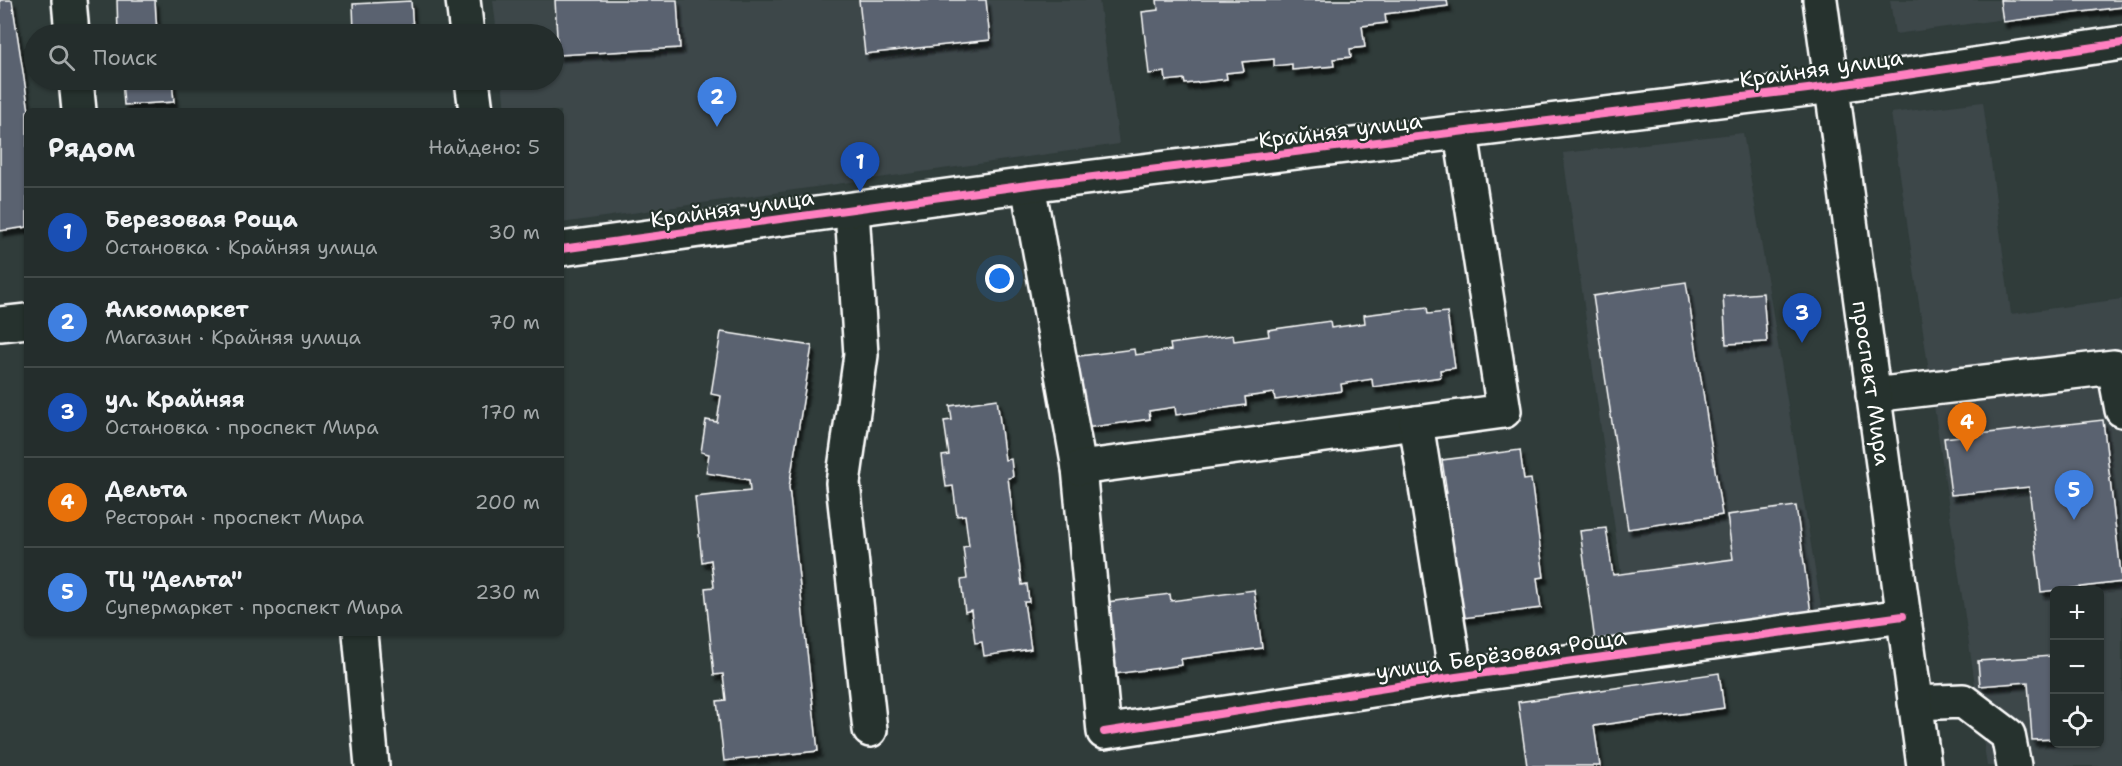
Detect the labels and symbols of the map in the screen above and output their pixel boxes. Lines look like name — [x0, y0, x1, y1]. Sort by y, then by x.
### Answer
street label: Крайняя улица — [1737, 43, 1905, 94]
pin: 2 — [698, 78, 736, 127]
street label: Крайняя улица — [1257, 106, 1424, 155]
pin: 1 — [840, 142, 880, 192]
street label: Крайняя улица — [648, 183, 816, 234]
your location — [985, 264, 1014, 293]
pin: 3 — [1782, 294, 1822, 343]
street label: проспект Мира — [1846, 299, 1897, 468]
pin: 4 — [1948, 402, 1986, 452]
pin: 5 — [2054, 470, 2094, 520]
street label: улица Берёзовая Роща — [1374, 622, 1629, 686]

